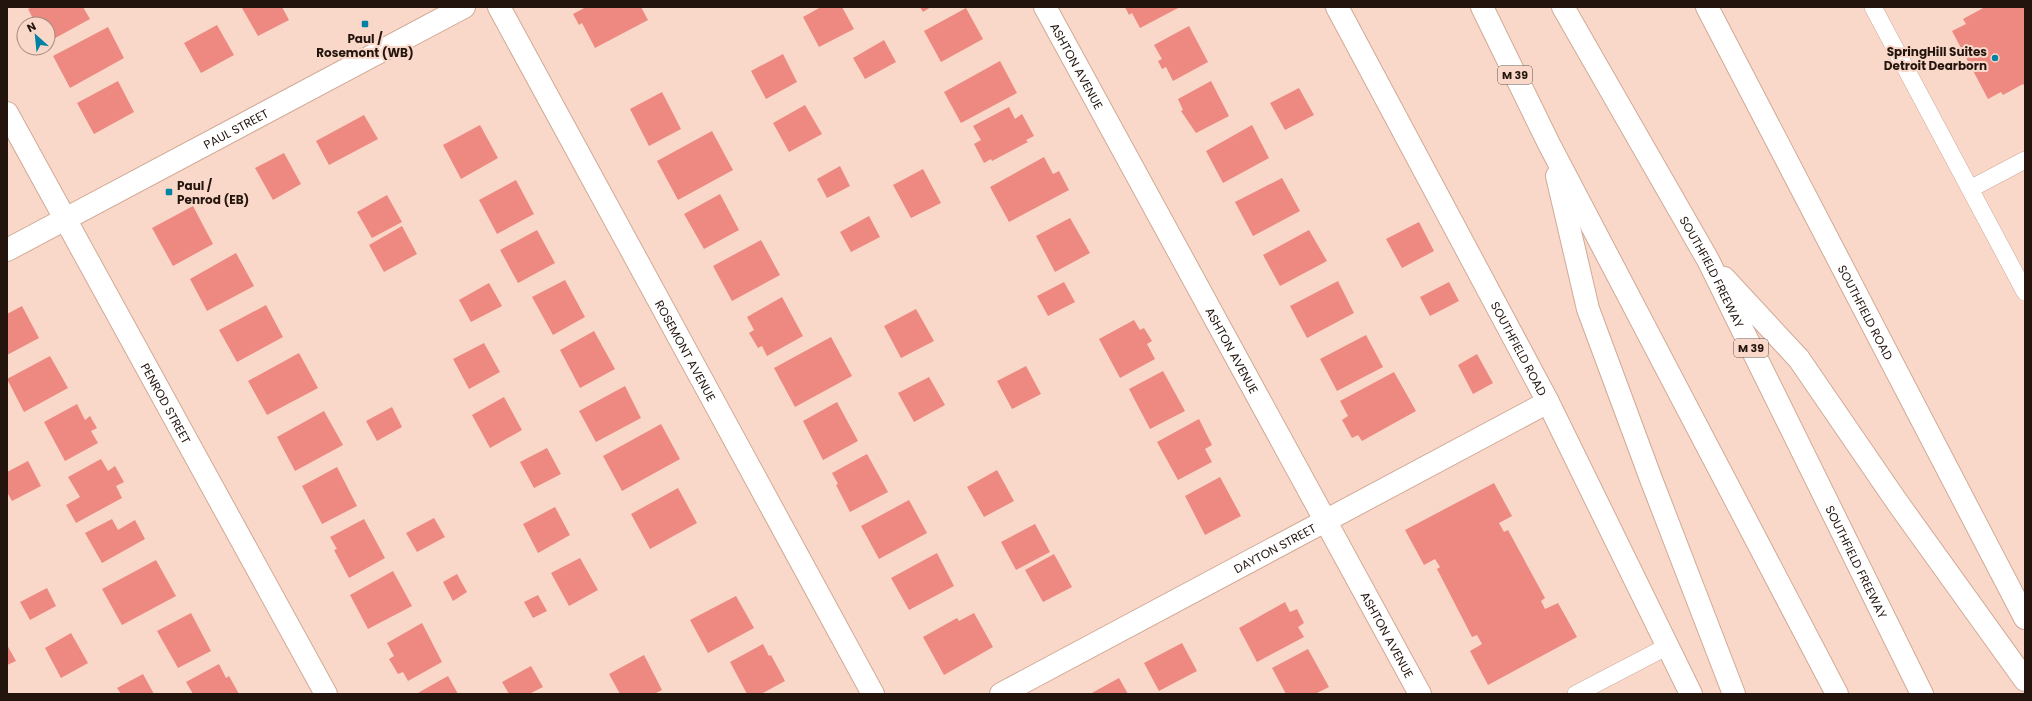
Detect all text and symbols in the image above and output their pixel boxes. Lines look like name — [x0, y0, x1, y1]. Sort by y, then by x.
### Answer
north arrow — [16, 16, 56, 56]
text: N — [24, 18, 39, 36]
marker: Paul / Rosemont (WB) — [360, 19, 370, 29]
street label: ASHTON AVENUE — [1047, 20, 1108, 112]
place label: Paul / Rosemont (WB) — [316, 30, 414, 61]
place label: SpringHill Suites Detroit Dearborn — [1884, 43, 1987, 74]
marker: SpringHill Suites Detroit Dearborn — [1990, 53, 2000, 63]
road number: M 39 — [1498, 66, 1532, 84]
street label: PAUL STREET — [200, 104, 272, 153]
place label: Paul / Penrod (EB) — [177, 177, 249, 208]
marker: Paul / Penrod (EB) — [164, 187, 174, 197]
street label: SOUTHFIELD FREEWAY — [1676, 213, 1749, 330]
street label: SOUTHFIELD ROAD — [1834, 262, 1898, 363]
street label: ROSEMONT AVENUE — [651, 297, 720, 404]
street label: SOUTHFIELD ROAD — [1487, 298, 1552, 399]
street label: ASHTON AVENUE — [1202, 304, 1263, 396]
road number: M 39 — [1734, 339, 1768, 357]
street label: PENROD STREET — [137, 360, 196, 447]
street label: SOUTHFIELD FREEWAY — [1822, 502, 1892, 621]
street label: DAYTON STREET — [1230, 519, 1319, 577]
street label: ASHTON AVENUE — [1357, 588, 1418, 681]

